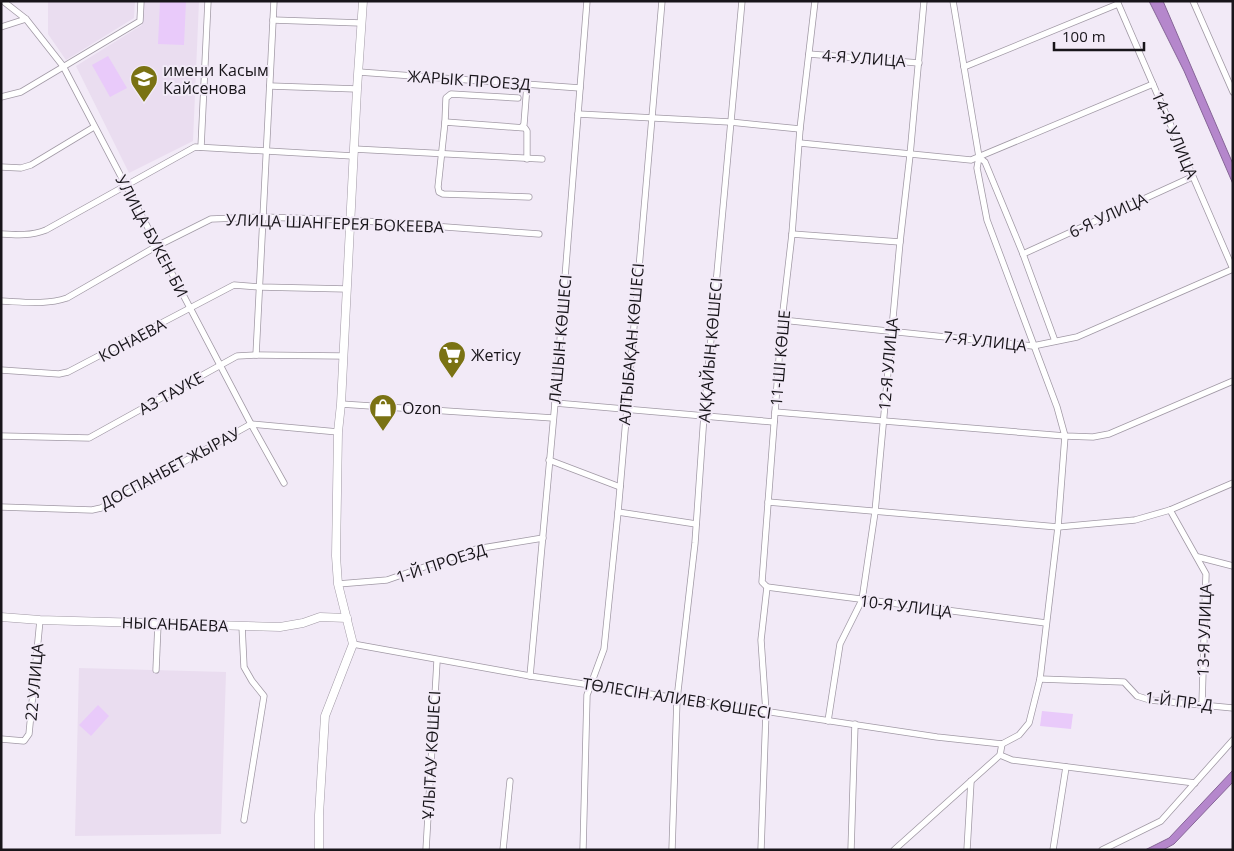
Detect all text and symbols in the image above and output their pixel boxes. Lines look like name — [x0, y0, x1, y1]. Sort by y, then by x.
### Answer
scale bar — [1054, 20, 1144, 52]
text: 100 m — [1062, 26, 1106, 46]
street label: 4-Я УЛИЦА — [821, 44, 907, 72]
place label: имени Касым Кайсенова — [163, 59, 269, 99]
school or university icon: имени Касым Кайсенова — [129, 64, 159, 103]
street label: ЖАРЫК ПРОЕЗД — [407, 65, 531, 95]
street label: 14-Я УЛИЦА — [1147, 88, 1204, 183]
street label: УЛИЦА БУКЕН БИ — [110, 171, 194, 301]
street label: 6-Я УЛИЦА — [1065, 187, 1151, 243]
street label: УЛИЦА ШАНГЕРЕЯ БОКЕЕВА — [226, 208, 445, 238]
street label: АЛТЫБАҚАН КӨШЕСІ — [613, 262, 649, 426]
street label: ЛАШЫН КӨШЕСІ — [543, 273, 577, 405]
street label: АҚҚАЙЫҢ КӨШЕСІ — [693, 277, 727, 423]
street label: 11-ШІ КӨШЕ — [765, 309, 795, 407]
street label: КОНАЕВА — [94, 313, 170, 367]
street label: 12-Я УЛИЦА — [873, 316, 903, 411]
street label: 7-Я УЛИЦА — [942, 326, 1029, 356]
supermarket icon: Жетісу — [437, 340, 467, 379]
place label: Жетісу — [471, 344, 522, 366]
street label: АЗ ТАУКЕ — [135, 366, 207, 420]
shop icon: Ozon — [368, 393, 398, 432]
place label: Ozon — [402, 397, 441, 419]
street label: ДОСПАНБЕТ ЖЫРАУ — [96, 422, 244, 514]
street label: 1-Й ПРОЕЗД — [393, 538, 489, 588]
street label: 13-Я УЛИЦА — [1191, 582, 1217, 677]
street label: 10-Я УЛИЦА — [859, 589, 954, 623]
street label: НЫСАНБАЕВА — [121, 611, 230, 637]
street label: 22 УЛИЦА — [20, 641, 48, 722]
street label: ТӨЛЕСІН АЛИЕВ КӨШЕСІ — [581, 672, 773, 724]
street label: 1-Й ПР-Д — [1144, 686, 1214, 716]
street label: ҰЛЫТАУ КӨШЕСI — [417, 690, 445, 820]

